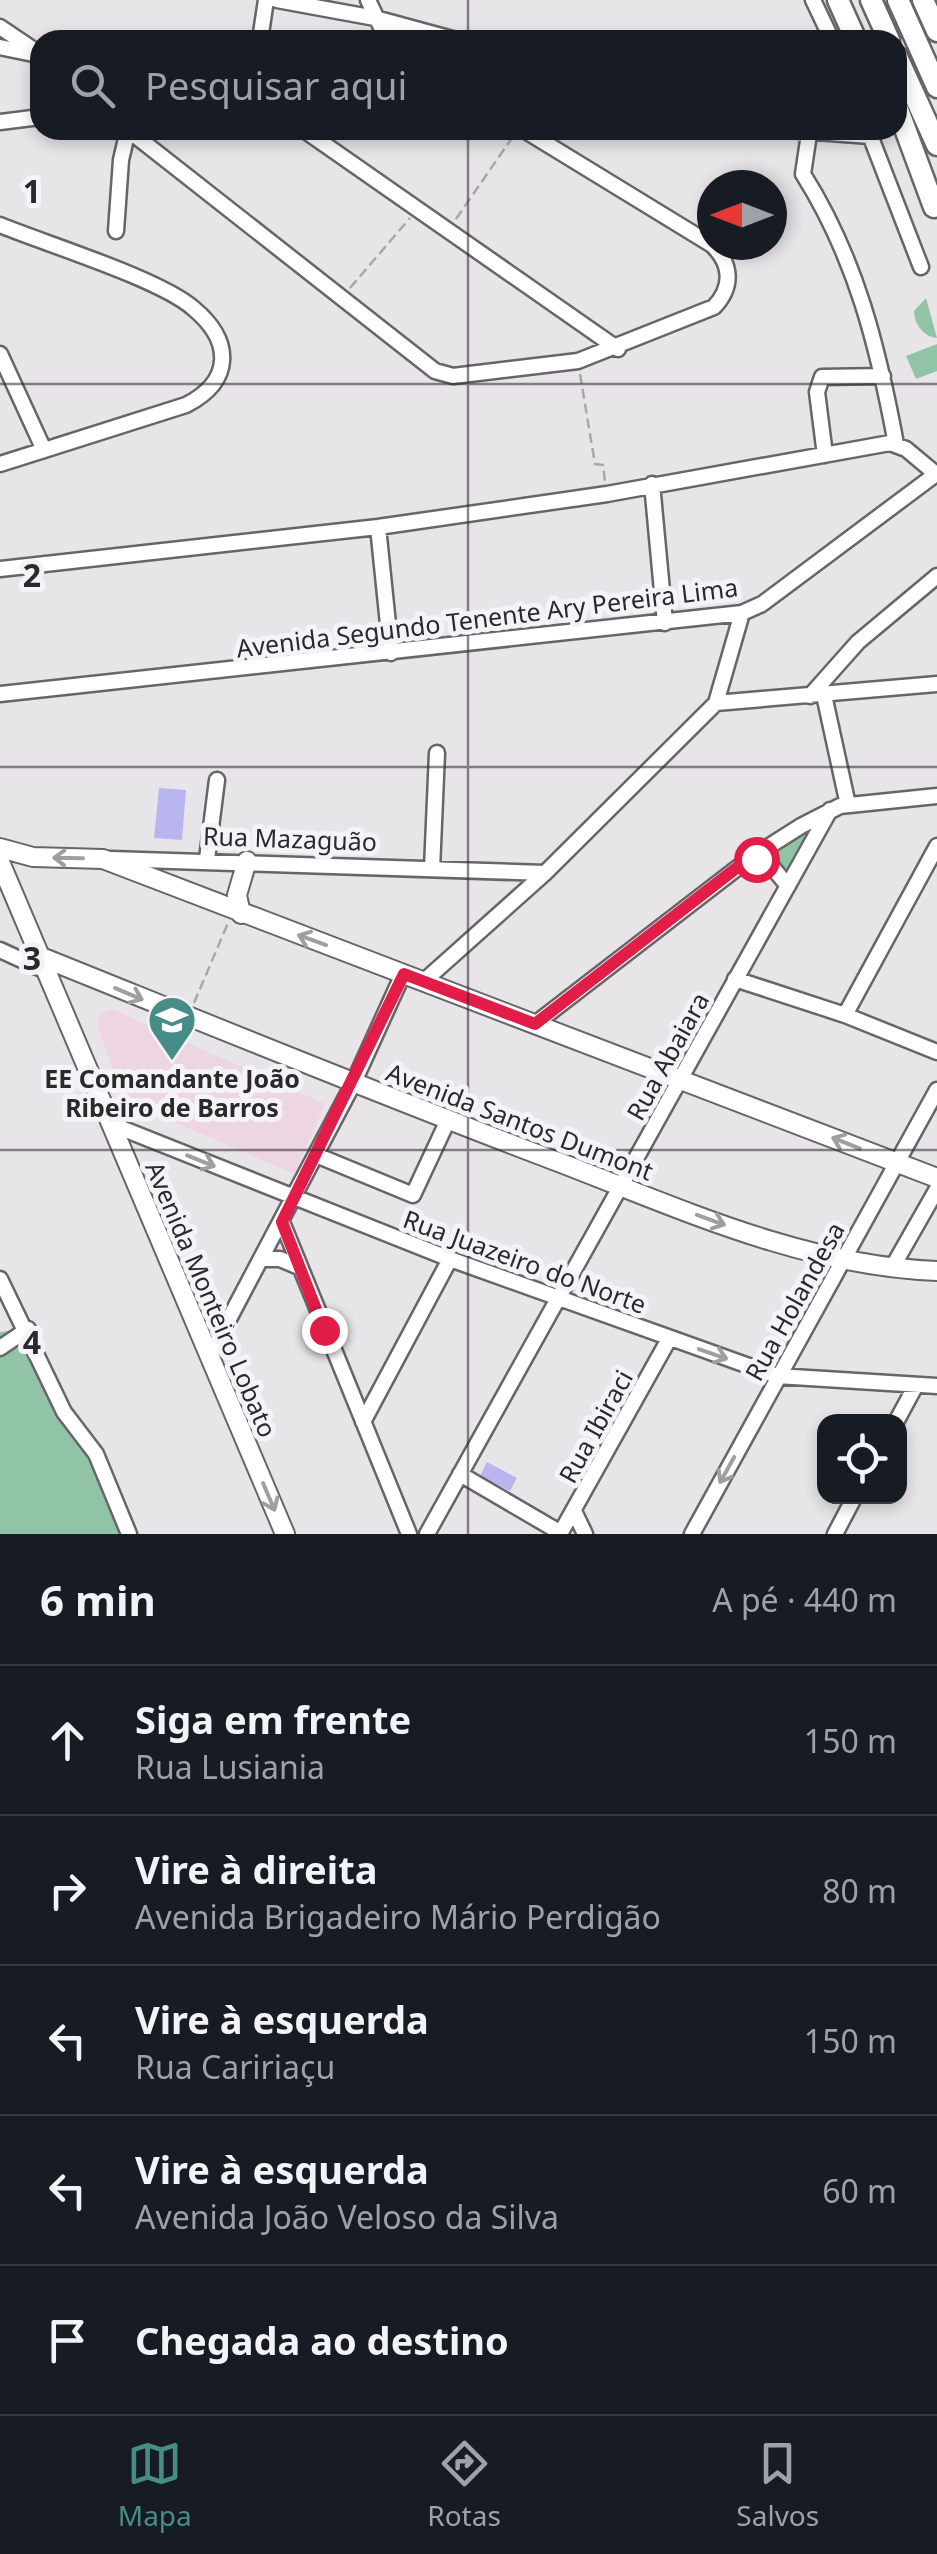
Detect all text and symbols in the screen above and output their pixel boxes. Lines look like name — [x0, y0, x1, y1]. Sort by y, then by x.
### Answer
search box — [30, 30, 907, 140]
icon: search — [65, 58, 120, 113]
text: Pesquisar aqui — [145, 59, 407, 111]
text: 1 — [23, 169, 41, 212]
north arrow — [697, 170, 787, 260]
text: 2 — [23, 553, 41, 596]
street label: Avenida Segundo Tenente Ary Pereira Lima — [234, 569, 740, 665]
street label: Rua Mazaguão — [202, 818, 378, 858]
route start — [734, 837, 780, 883]
one-way arrow — [52, 848, 84, 867]
one-way arrow — [297, 930, 328, 948]
text: 3 — [23, 936, 41, 979]
one-way arrow — [114, 986, 144, 1004]
street label: Rua Abaiara — [618, 986, 716, 1126]
school or university icon: EE Comandante João Ribeiro de Barros — [146, 994, 198, 1062]
street label: Avenida Santos Dumont — [382, 1054, 658, 1188]
place label: EE Comandante João Ribeiro de Barros — [44, 1061, 300, 1124]
one-way arrow — [831, 1132, 862, 1150]
one-way arrow — [185, 1153, 216, 1171]
street label: Avenida Monteiro Lobato — [138, 1156, 286, 1442]
street label: Rua Juazeiro do Norte — [399, 1201, 651, 1321]
one-way arrow — [695, 1212, 726, 1230]
street label: Rua Holandesa — [736, 1216, 852, 1386]
route end — [302, 1308, 348, 1354]
text: 4 — [23, 1320, 41, 1363]
one-way arrow — [696, 1346, 727, 1364]
street label: Rua Ibiraci — [550, 1363, 640, 1489]
map controls — [817, 1414, 907, 1504]
button: locate — [817, 1414, 907, 1504]
one-way arrow — [716, 1455, 736, 1484]
one-way arrow — [262, 1481, 280, 1512]
text: 6 min — [40, 1571, 156, 1628]
text: A pé · 440 m — [712, 1578, 897, 1621]
text: Siga em frente — [135, 1693, 411, 1745]
icon: ahead — [40, 1713, 95, 1768]
text: 150 m — [804, 1719, 897, 1762]
text: Rua Lusiania — [135, 1745, 325, 1788]
text: Vire à direita — [135, 1843, 377, 1895]
icon: right — [40, 1863, 95, 1918]
text: 80 m — [822, 1869, 897, 1912]
text: Avenida Brigadeiro Mário Perdigão — [135, 1895, 661, 1938]
text: Vire à esquerda — [135, 1993, 429, 2045]
icon: left — [40, 2013, 95, 2068]
text: 150 m — [804, 2019, 897, 2062]
text: Rua Caririaçu — [135, 2045, 335, 2088]
text: Vire à esquerda — [135, 2143, 429, 2195]
icon: left — [40, 2163, 95, 2218]
text: 60 m — [822, 2169, 897, 2212]
text: Avenida João Veloso da Silva — [135, 2195, 559, 2238]
icon: arrive — [40, 2313, 95, 2368]
text: Chegada ao destino — [135, 2314, 509, 2366]
tab: Mapa — [118, 2436, 192, 2534]
tab: Rotas — [427, 2436, 501, 2534]
tab: Salvos — [736, 2436, 819, 2534]

